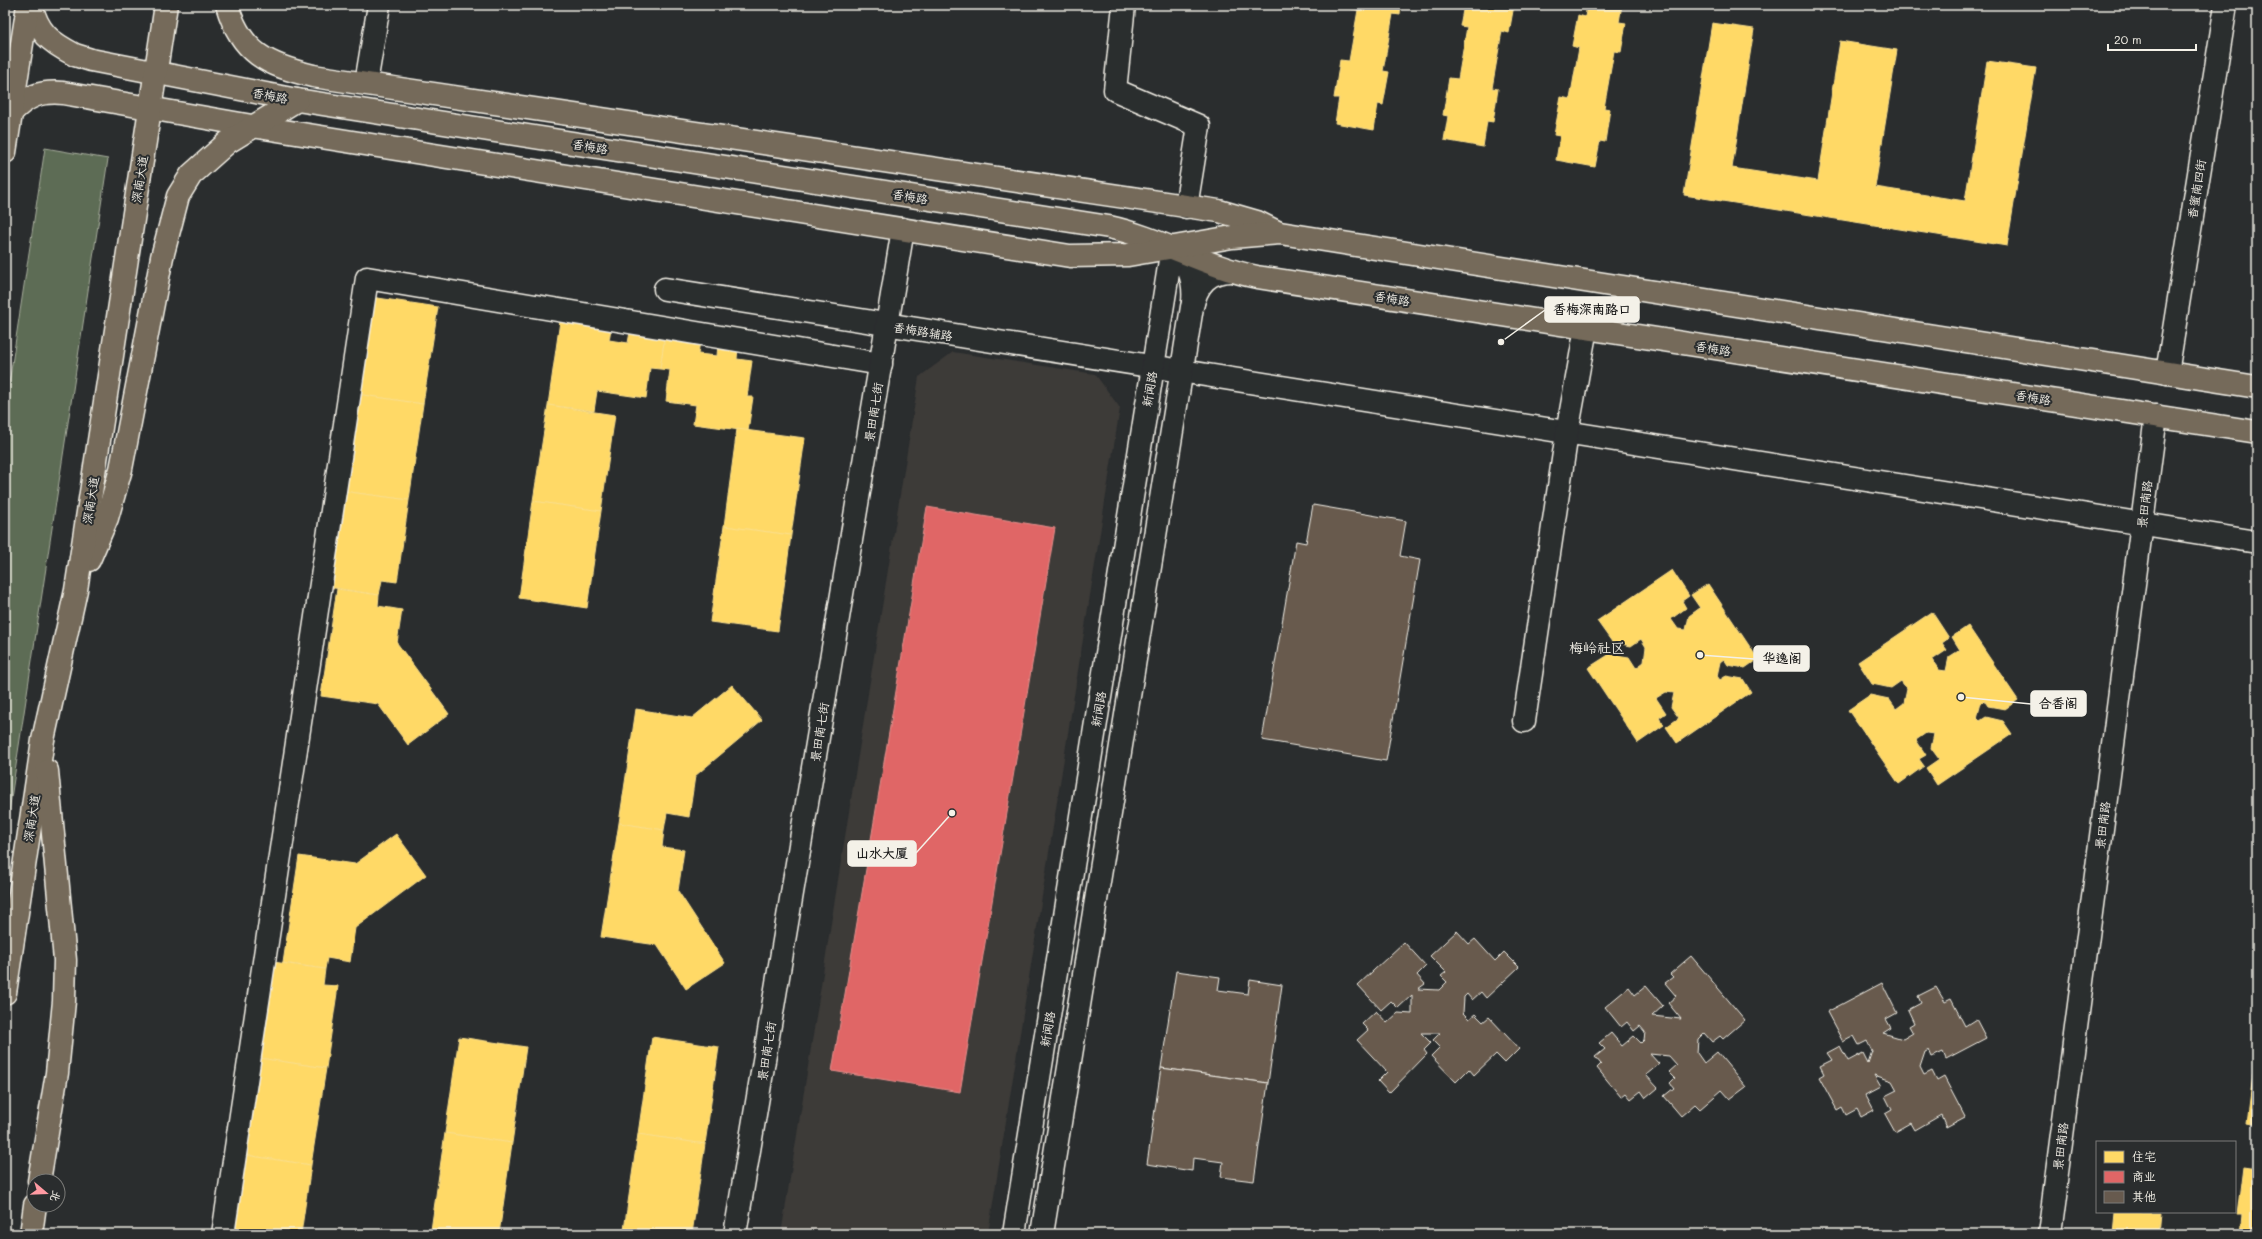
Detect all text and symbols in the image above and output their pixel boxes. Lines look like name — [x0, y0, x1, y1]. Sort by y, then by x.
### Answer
scale bar — [2108, 26, 2196, 52]
text: 20 m — [2114, 31, 2142, 47]
street label: 香梅路 — [251, 84, 289, 106]
street label: 香梅路 — [571, 135, 609, 157]
street label: 深南大道 — [127, 154, 151, 204]
street label: 香蜜南四街 — [2183, 158, 2209, 220]
street label: 香梅路 — [891, 185, 929, 207]
street label: 香梅路 — [1373, 287, 1411, 309]
callout: 香梅深南路口 — [1545, 297, 1639, 322]
text: 香梅深南路口 — [1553, 300, 1631, 317]
street label: 香梅路辅路 — [892, 318, 954, 344]
street label: 香梅路 — [1694, 337, 1732, 359]
street label: 新闻路 — [1138, 370, 1160, 408]
street label: 景田南七街 — [860, 381, 886, 443]
street label: 香梅路 — [2014, 386, 2052, 408]
street label: 深南大道 — [78, 475, 102, 525]
street label: 景田南路 — [2133, 479, 2155, 529]
district label: 梅岭社区 — [1569, 638, 1625, 657]
callout: 华逸阁 — [1754, 646, 1809, 671]
text: 华逸阁 — [1762, 649, 1802, 666]
street label: 新闻路 — [1087, 690, 1109, 728]
callout: 合香阁 — [2031, 691, 2086, 716]
text: 合香阁 — [2038, 694, 2078, 711]
street label: 景田南七街 — [806, 701, 832, 763]
street label: 深南大道 — [19, 793, 43, 843]
street label: 景田南路 — [2091, 800, 2113, 850]
callout: 山水大厦 — [848, 841, 916, 866]
text: 山水大厦 — [856, 844, 908, 861]
street label: 新闻路 — [1036, 1010, 1058, 1048]
street label: 景田南七街 — [753, 1020, 779, 1082]
street label: 景田南路 — [2049, 1121, 2071, 1171]
legend — [2096, 1141, 2236, 1213]
text: 住宅 — [2132, 1148, 2156, 1164]
text: 商业 — [2132, 1168, 2156, 1184]
north arrow — [26, 1173, 66, 1213]
text: 其他 — [2132, 1188, 2156, 1204]
text: 北 — [47, 1189, 65, 1204]

